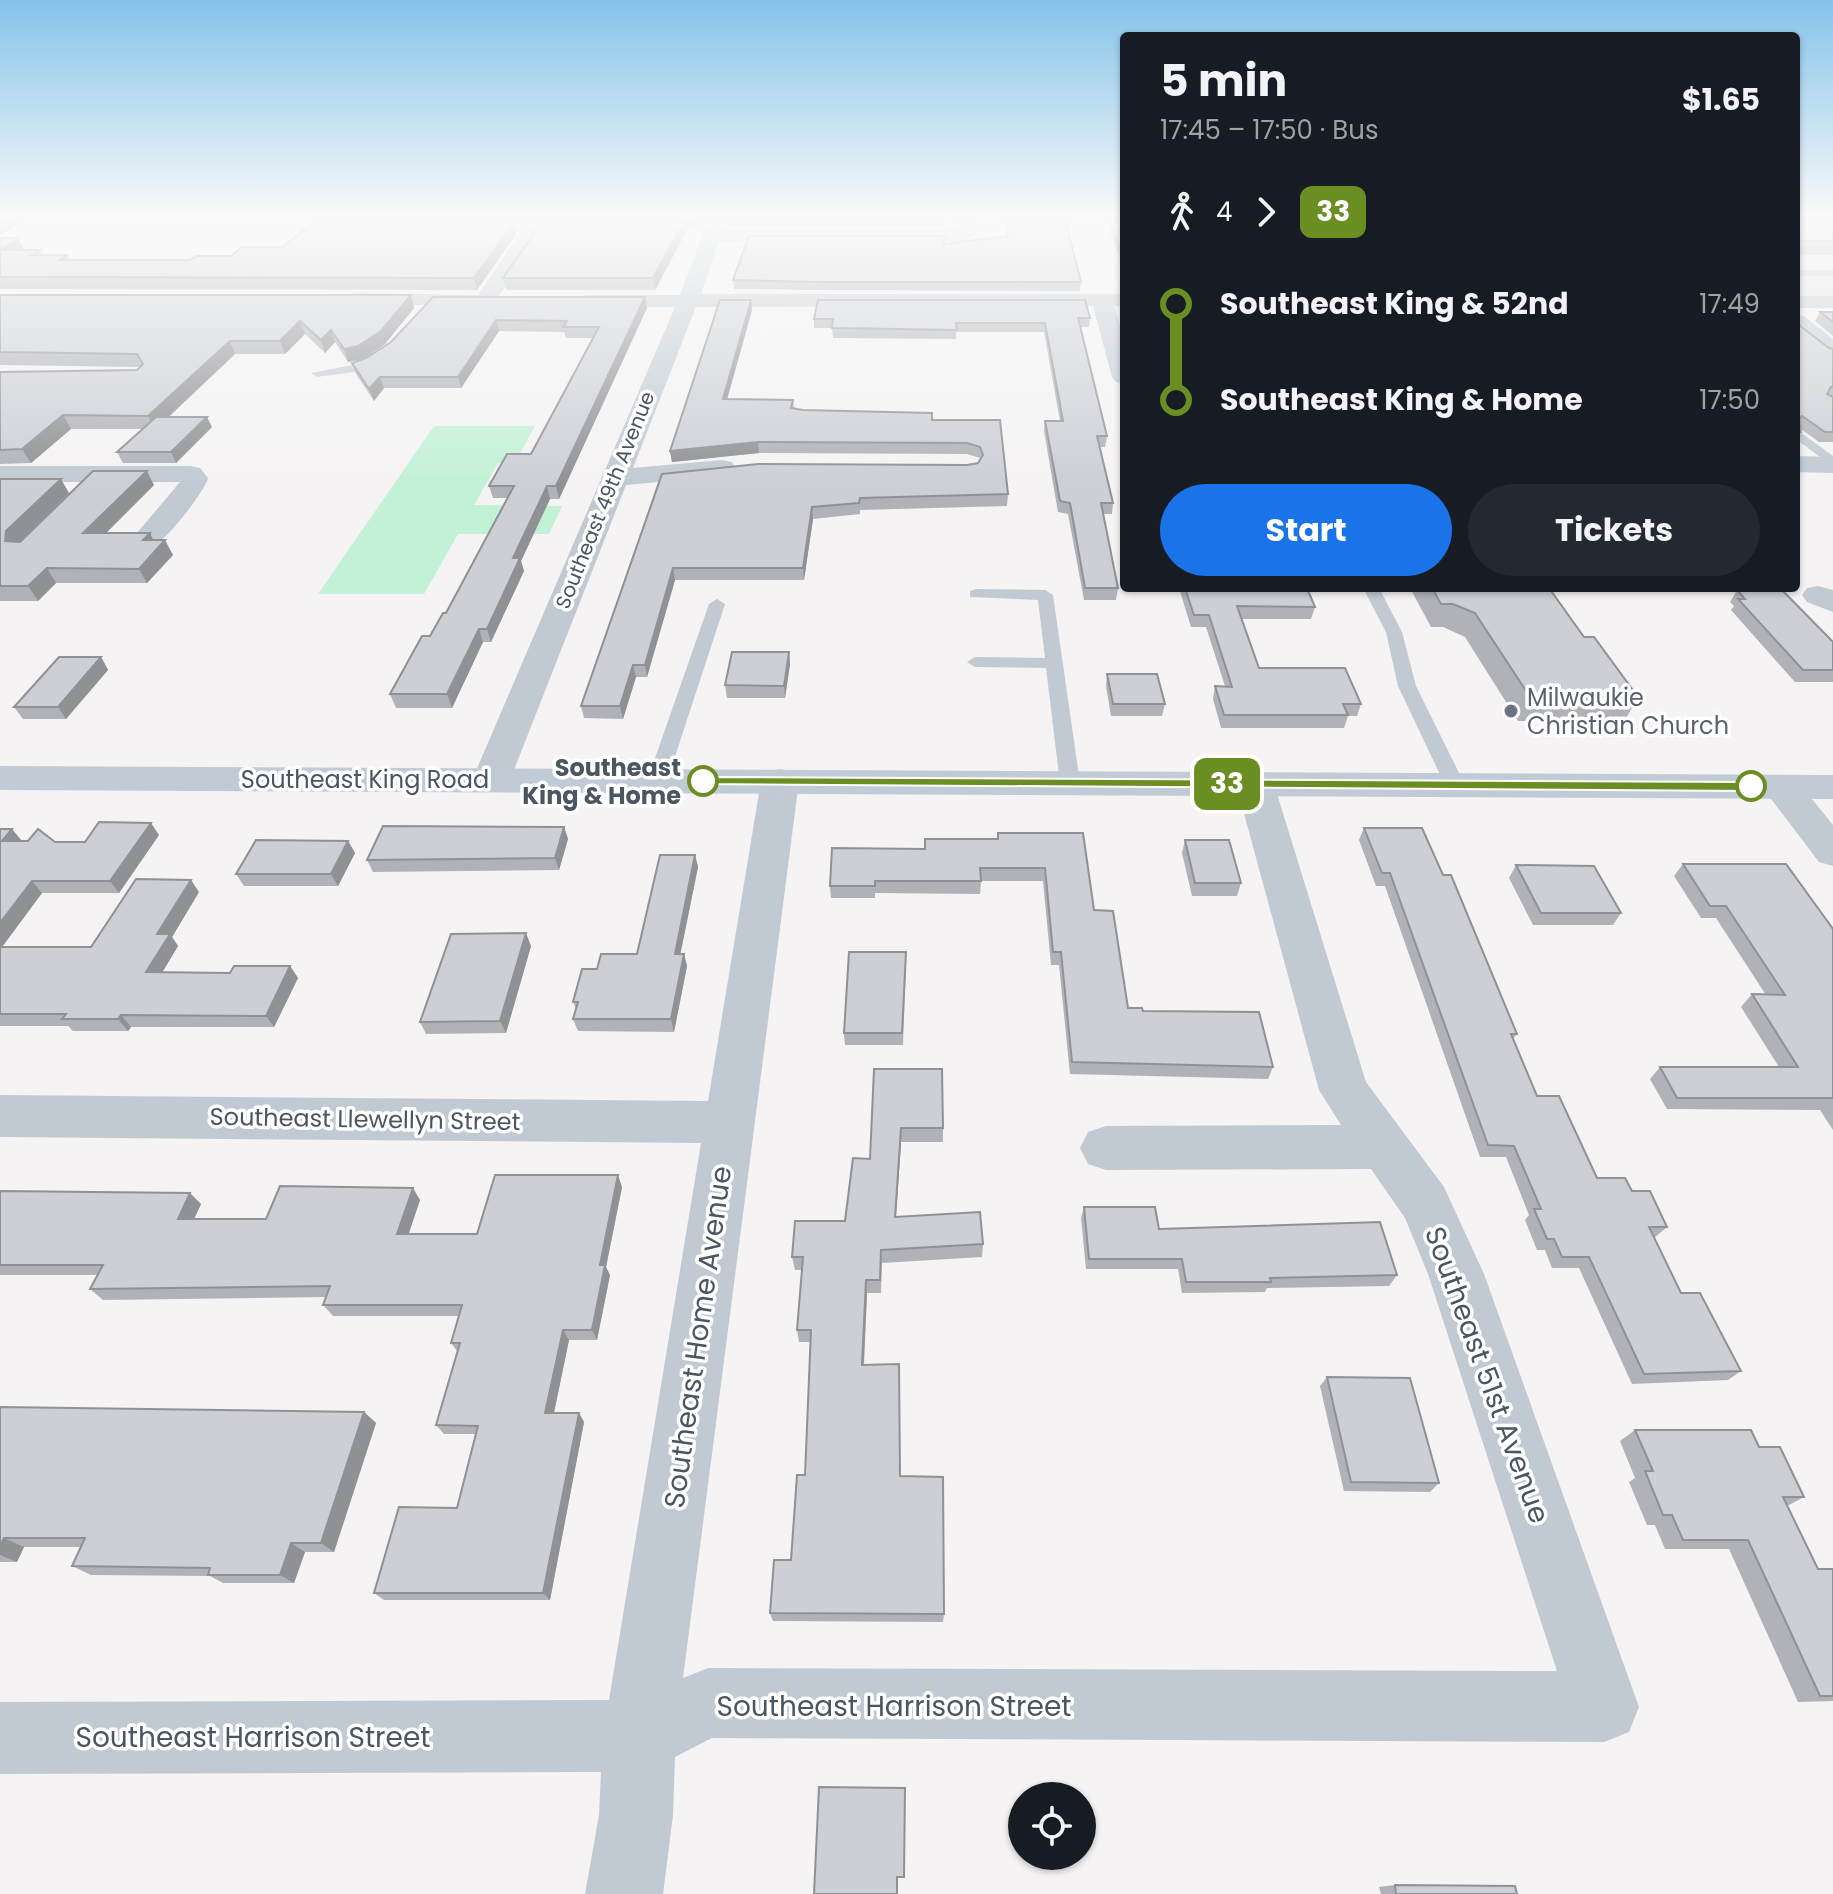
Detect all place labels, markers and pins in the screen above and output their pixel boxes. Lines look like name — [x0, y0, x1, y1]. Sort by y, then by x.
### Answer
place label: Milwaukie Christian Church — [1527, 681, 1729, 742]
marker: Milwaukie Christian Church — [1502, 702, 1520, 720]
place label: Southeast King & Home — [522, 751, 681, 812]
marker: Southeast King & Home — [688, 766, 718, 796]
unlabelled marker — [1736, 771, 1766, 801]

